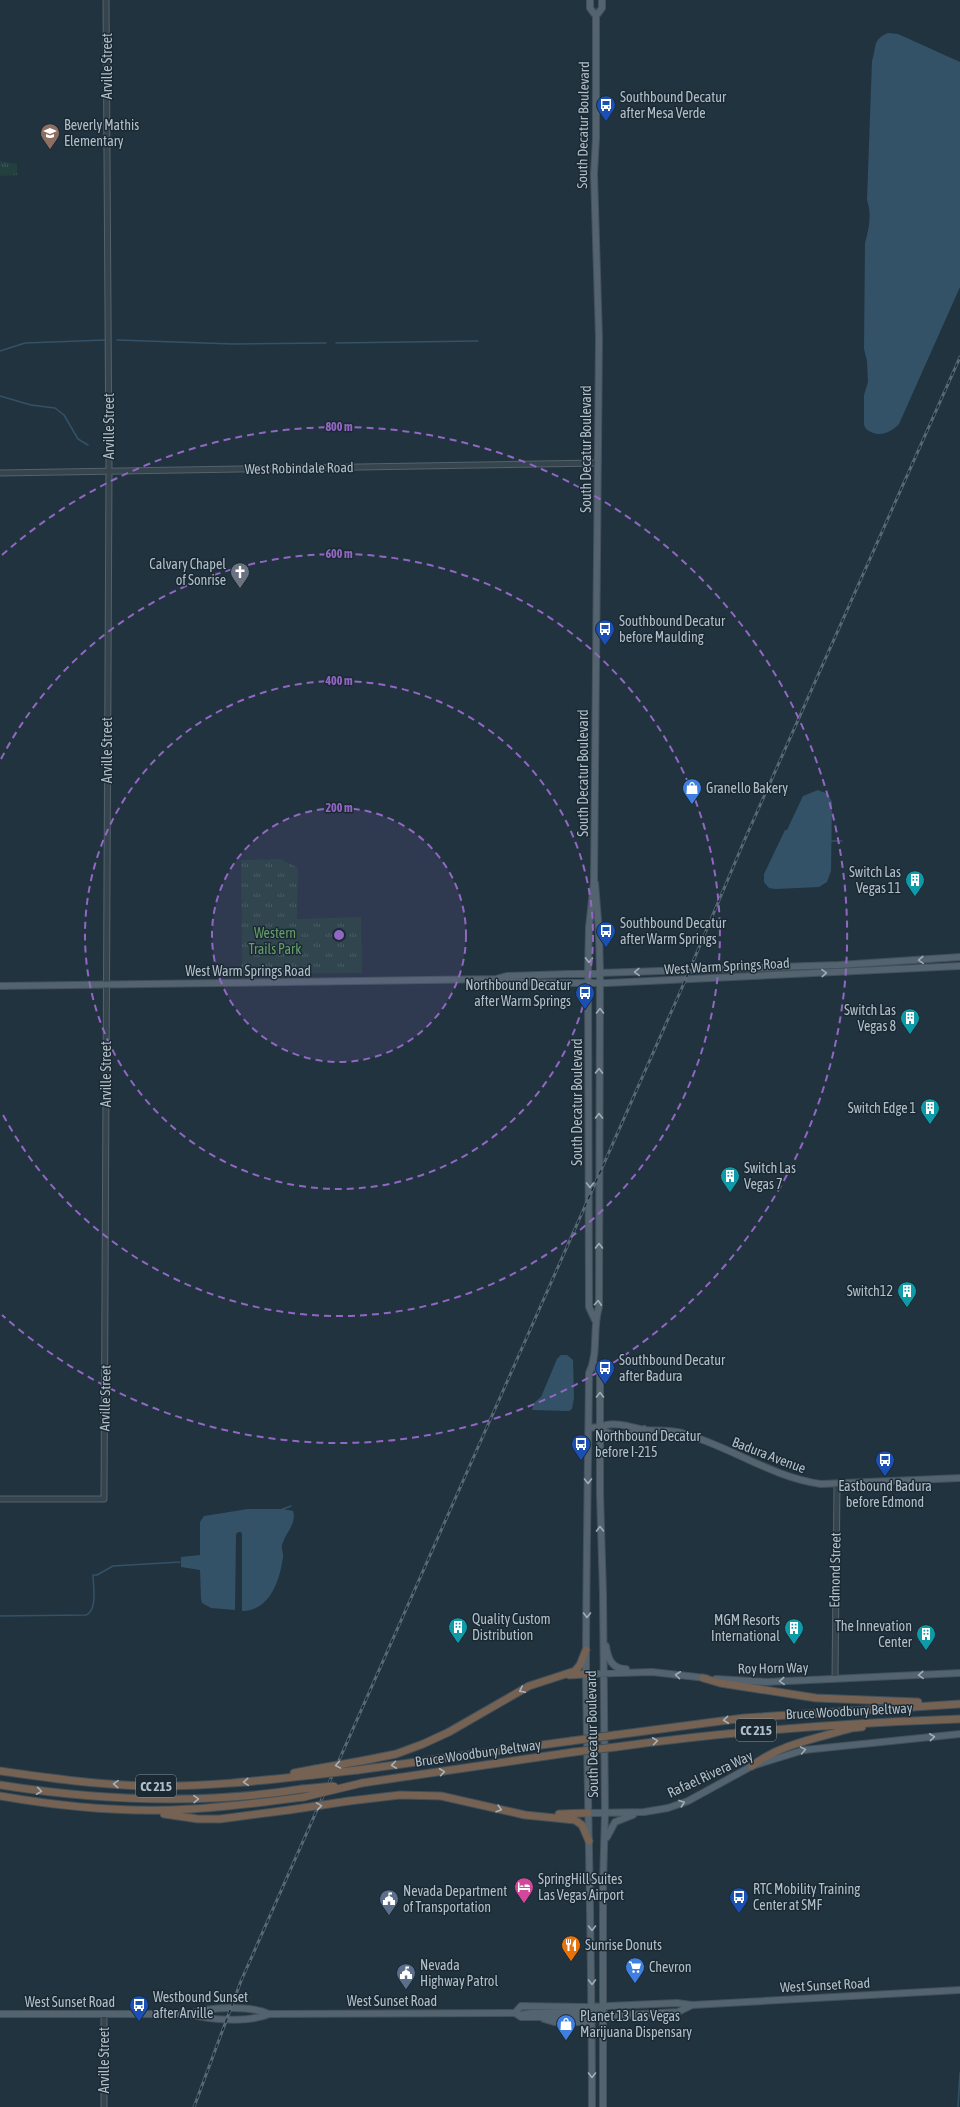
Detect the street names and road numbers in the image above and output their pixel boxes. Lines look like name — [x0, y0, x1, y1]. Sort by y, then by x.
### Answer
street label: Arville Street — [99, 33, 115, 99]
street label: South Decatur Boulevard — [574, 61, 592, 189]
street label: South Decatur Boulevard — [578, 385, 594, 513]
street label: Arville Street — [101, 393, 117, 459]
street label: West Robindale Road — [244, 459, 354, 477]
street label: South Decatur Boulevard — [575, 709, 591, 837]
street label: Arville Street — [99, 717, 115, 783]
street label: West Warm Springs Road — [664, 955, 790, 977]
street label: West Warm Springs Road — [185, 963, 311, 979]
street label: South Decatur Boulevard — [569, 1038, 585, 1166]
street label: Arville Street — [98, 1041, 114, 1107]
street label: Arville Street — [96, 1365, 114, 1431]
street label: Badura Avenue — [730, 1434, 808, 1476]
street label: Edmond Street — [826, 1532, 844, 1608]
street label: Roy Horn Way — [738, 1659, 809, 1677]
street label: South Decatur Boulevard — [583, 1670, 601, 1798]
street label: Bruce Woodbury Beltway — [785, 1700, 913, 1722]
road number: CC 215 — [736, 1719, 776, 1741]
street label: Bruce Woodbury Beltway — [414, 1736, 542, 1770]
street label: Rafael Rivera Way — [665, 1747, 755, 1801]
road number: CC 215 — [136, 1775, 176, 1797]
street label: West Sunset Road — [779, 1975, 871, 1995]
street label: West Sunset Road — [347, 1993, 437, 2009]
street label: West Sunset Road — [25, 1994, 115, 2010]
street label: Arville Street — [96, 2027, 112, 2093]

